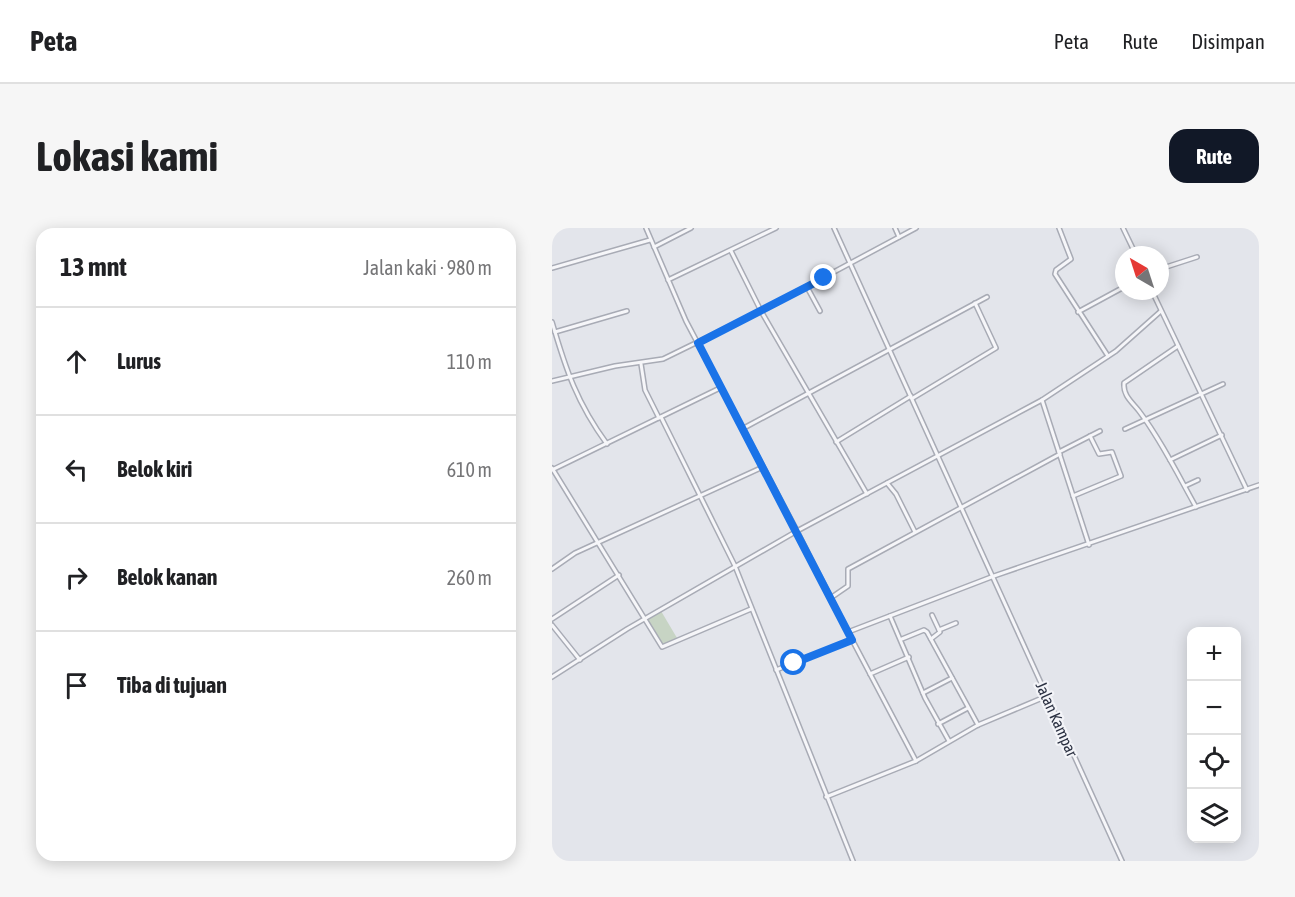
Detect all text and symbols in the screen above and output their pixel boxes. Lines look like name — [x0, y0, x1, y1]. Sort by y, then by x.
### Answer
text: Peta — [30, 25, 77, 57]
text: Peta — [1054, 29, 1089, 53]
text: Rute — [1122, 29, 1158, 53]
text: Disimpan — [1191, 29, 1265, 53]
button: Rute — [1169, 129, 1259, 183]
text: Lokasi kami — [36, 132, 218, 180]
north arrow — [1115, 246, 1169, 300]
text: 13 mnt — [60, 252, 127, 282]
text: Jalan kaki · 980 m — [363, 256, 492, 279]
route end — [810, 264, 836, 290]
icon: ahead — [60, 345, 93, 378]
text: Lurus — [117, 348, 161, 374]
text: 110 m — [447, 350, 492, 373]
icon: left — [60, 453, 93, 486]
text: Belok kiri — [117, 456, 192, 482]
text: 610 m — [447, 458, 492, 481]
icon: right — [60, 561, 93, 594]
text: Belok kanan — [117, 564, 218, 590]
text: 260 m — [447, 566, 492, 589]
map controls — [1187, 627, 1241, 843]
button: + — [1187, 627, 1241, 681]
route start — [780, 649, 806, 675]
icon: arrive — [60, 669, 93, 702]
text: Tiba di tujuan — [117, 672, 227, 698]
street label: Jalan Kampar — [1032, 679, 1082, 760]
button: − — [1187, 681, 1241, 735]
button: locate — [1187, 735, 1241, 789]
button: layers — [1187, 789, 1241, 843]

